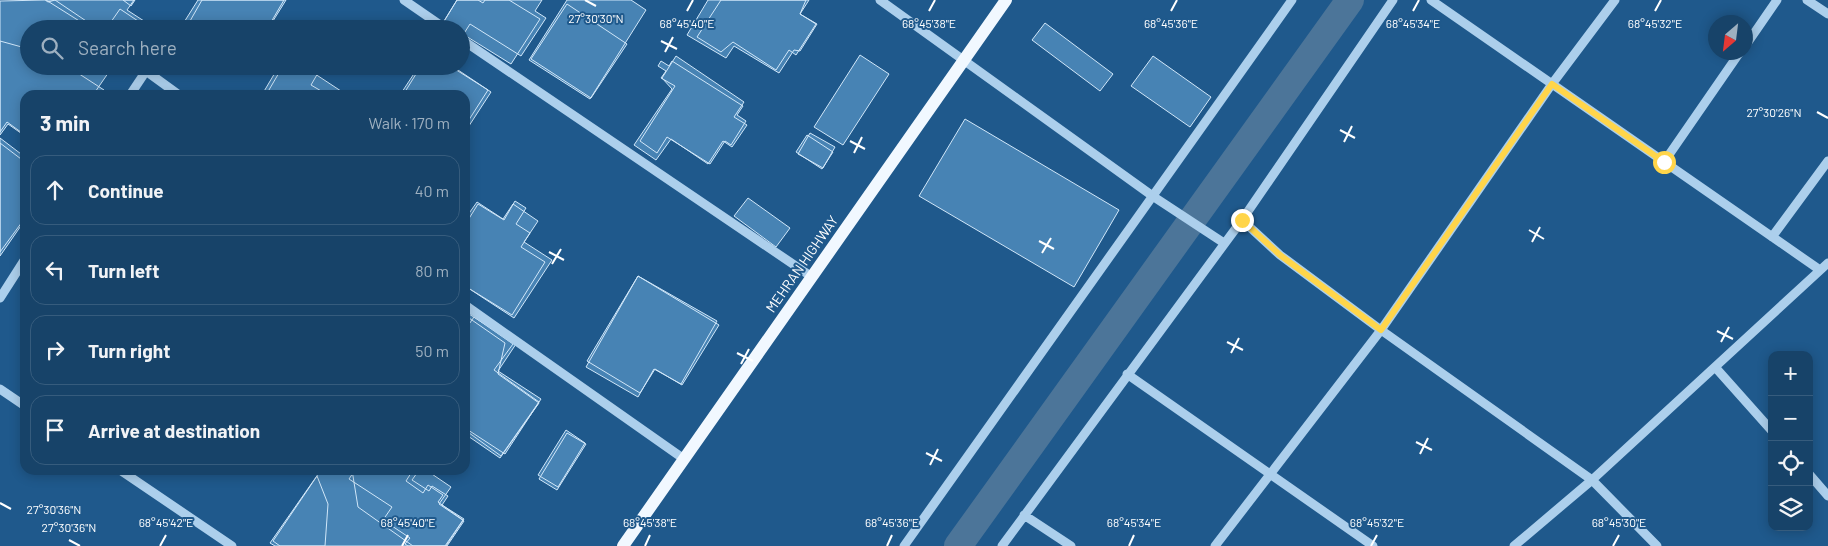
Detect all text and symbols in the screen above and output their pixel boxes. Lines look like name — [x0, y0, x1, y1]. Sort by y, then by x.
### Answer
text: 27°30'30"N — [568, 11, 624, 25]
north arrow — [1708, 15, 1753, 60]
text: 68°45'40"E — [659, 16, 715, 30]
text: 68°45'38"E — [902, 16, 956, 30]
text: 68°45'36"E — [1144, 16, 1198, 30]
text: 68°45'34"E — [1386, 16, 1440, 30]
text: 68°45'32"E — [1628, 16, 1682, 30]
search box — [20, 20, 470, 75]
icon: search — [38, 34, 66, 62]
text: Search here — [78, 36, 177, 59]
text: 27°30'26"N — [1746, 105, 1802, 119]
text: 3 min — [40, 110, 90, 135]
text: Walk · 170 m — [368, 113, 450, 132]
route start — [1653, 151, 1676, 174]
icon: ahead — [41, 176, 69, 204]
text: Continue — [88, 179, 164, 202]
text: 40 m — [415, 181, 449, 200]
route end — [1231, 209, 1254, 232]
street label: MEHRAN HIGHWAY — [762, 212, 841, 315]
icon: left — [41, 256, 69, 284]
text: Turn left — [88, 259, 159, 282]
text: 80 m — [415, 261, 449, 280]
icon: right — [41, 336, 69, 364]
text: Turn right — [88, 339, 170, 362]
text: 50 m — [415, 341, 449, 360]
map controls — [1768, 351, 1813, 531]
button: + — [1768, 351, 1813, 396]
button: − — [1768, 396, 1813, 441]
icon: arrive — [41, 416, 69, 444]
text: Arrive at destination — [88, 419, 260, 442]
button: locate — [1768, 441, 1813, 486]
button: layers — [1768, 486, 1813, 531]
text: 27°30'36"N — [27, 502, 81, 516]
text: 68°45'42"E — [139, 515, 193, 529]
text: 68°45'40"E — [380, 515, 436, 529]
text: 68°45'38"E — [623, 515, 677, 529]
text: 68°45'36"E — [865, 515, 919, 529]
text: 68°45'34"E — [1107, 515, 1161, 529]
text: 68°45'32"E — [1350, 515, 1404, 529]
text: 68°45'30"E — [1592, 515, 1646, 529]
text: 27°30'36"N — [42, 520, 96, 534]

